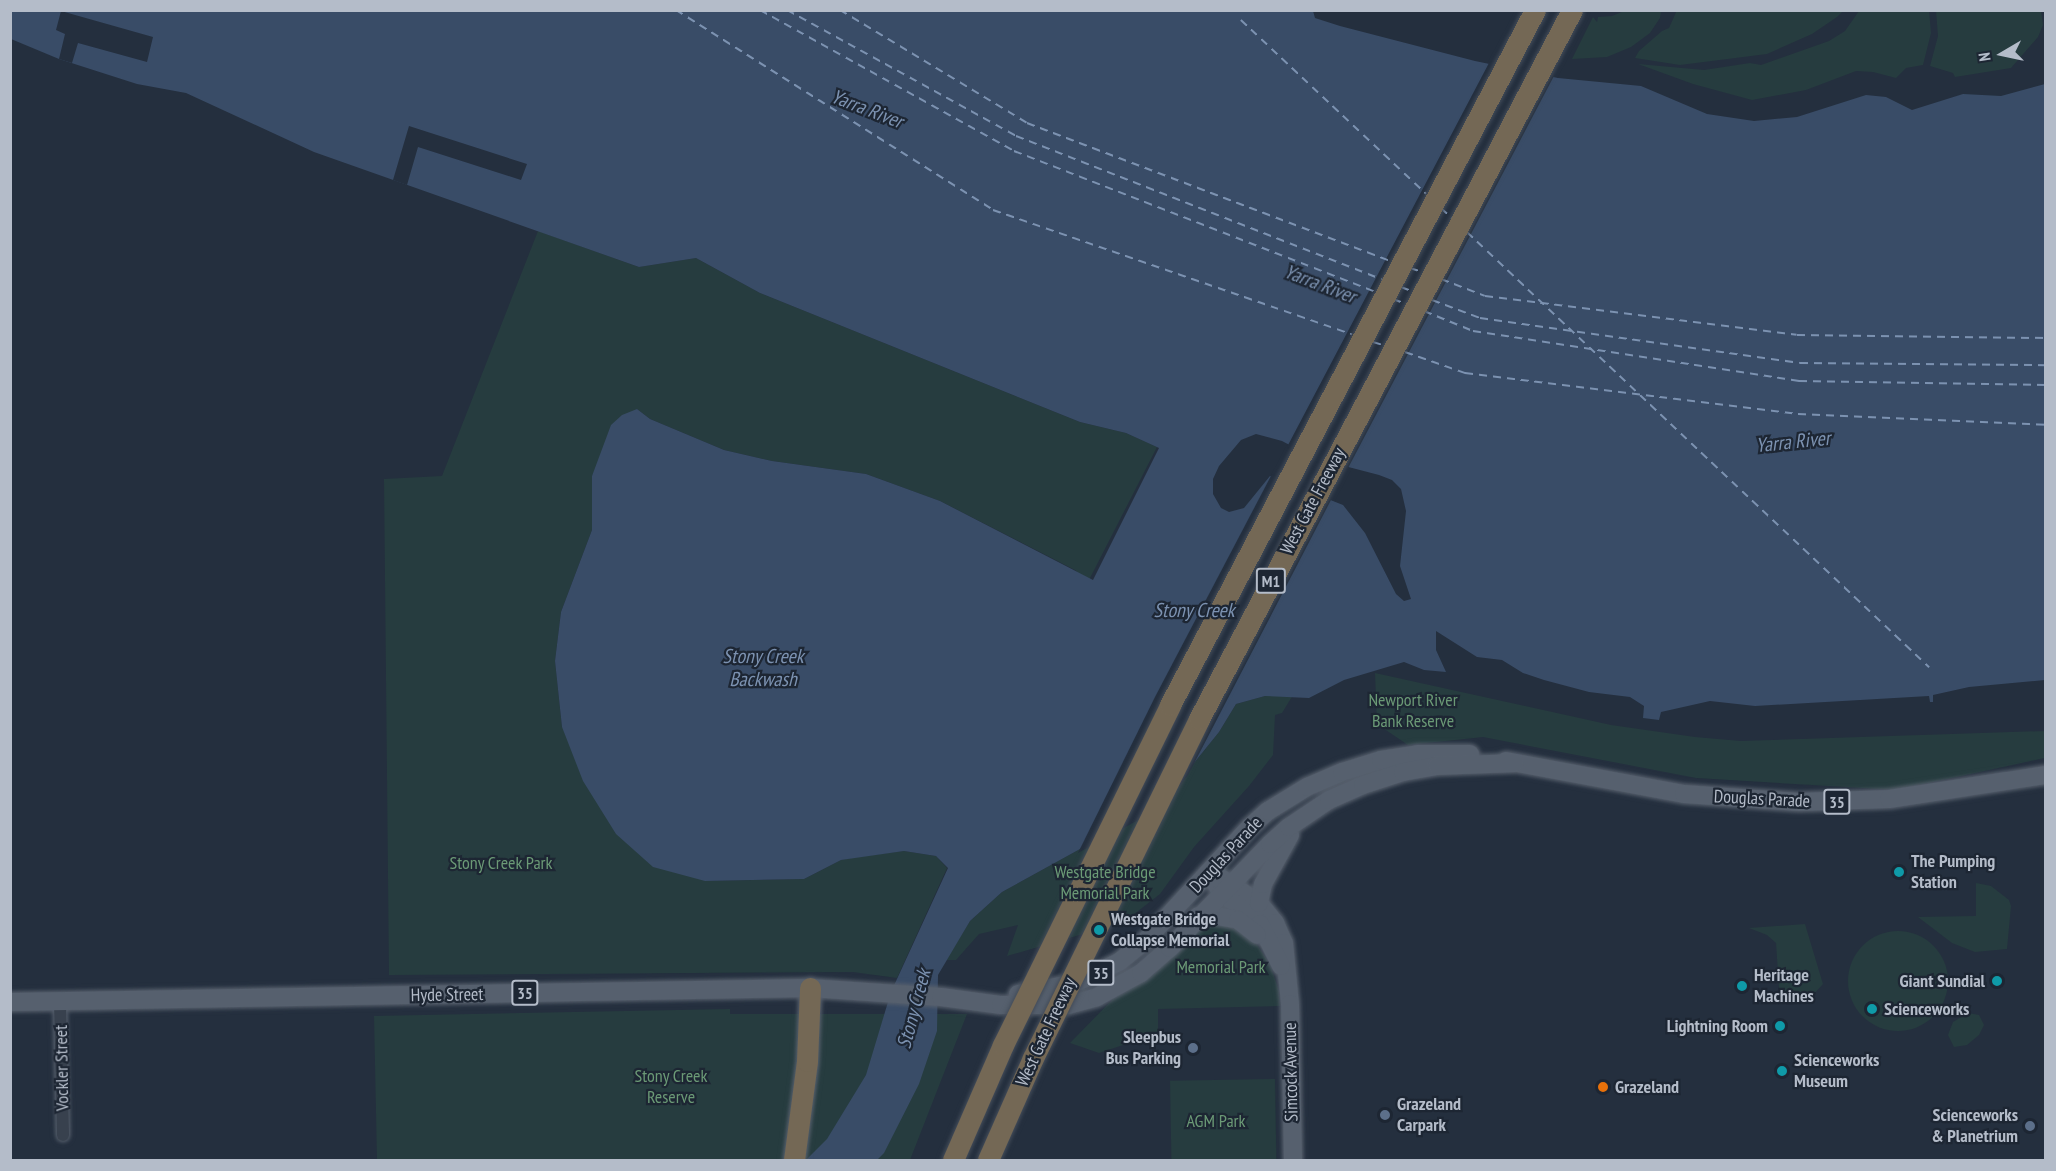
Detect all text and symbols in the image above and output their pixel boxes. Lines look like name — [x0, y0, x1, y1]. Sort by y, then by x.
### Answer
north arrow — [1972, 24, 2032, 84]
text: N — [1974, 51, 1995, 63]
water label: Yarra River — [828, 84, 906, 134]
water label: Yarra River — [1281, 259, 1359, 309]
water label: Yarra River — [1755, 426, 1831, 458]
street label: West Gate Freeway — [1276, 444, 1350, 558]
road number: M1 — [1254, 568, 1288, 594]
water label: Stony Creek — [1153, 598, 1235, 622]
water label: Stony Creek Backwash — [722, 645, 804, 692]
park label: Newport River Bank Reserve — [1368, 690, 1458, 732]
street label: Douglas Parade — [1713, 786, 1811, 812]
road number: 35 — [1822, 789, 1852, 815]
street label: Douglas Parade — [1185, 812, 1267, 898]
place label: The Pumping Station — [1911, 851, 1995, 894]
park label: Stony Creek Park — [449, 852, 553, 874]
park label: Westgate Bridge Memorial Park — [1054, 862, 1156, 904]
marker: The Pumping Station — [1892, 865, 1906, 879]
place label: Westgate Bridge Collapse Memorial — [1111, 909, 1229, 952]
marker: Westgate Bridge Collapse Memorial — [1092, 923, 1106, 937]
park label: Memorial Park — [1176, 956, 1266, 978]
road number: 35 — [1086, 960, 1116, 986]
place label: Heritage Machines — [1754, 965, 1814, 1008]
water label: Stony Creek — [892, 966, 936, 1052]
place label: Giant Sundial — [1900, 970, 1985, 992]
street label: West Gate Freeway — [1011, 974, 1081, 1090]
marker: Giant Sundial — [1990, 974, 2004, 988]
marker: Heritage Machines — [1735, 979, 1749, 993]
road number: 35 — [510, 980, 540, 1006]
street label: Hyde Street — [410, 984, 484, 1006]
place label: Scienceworks — [1884, 998, 1969, 1020]
marker: Scienceworks — [1865, 1002, 1879, 1016]
place label: Lightning Room — [1667, 1015, 1768, 1037]
marker: Lightning Room — [1773, 1019, 1787, 1033]
street label: Simcock Avenue — [1279, 1022, 1303, 1122]
street label: Vockler Street — [50, 1025, 74, 1111]
place label: Sleepbus Bus Parking — [1106, 1027, 1181, 1070]
marker: Sleepbus Bus Parking — [1186, 1041, 1200, 1055]
place label: Scienceworks Museum — [1794, 1050, 1879, 1092]
marker: Scienceworks Museum — [1775, 1064, 1789, 1078]
park label: Stony Creek Reserve — [634, 1066, 708, 1108]
place label: Grazeland — [1615, 1076, 1679, 1098]
marker: Grazeland — [1596, 1080, 1610, 1094]
place label: Grazeland Carpark — [1397, 1094, 1461, 1136]
place label: Scienceworks & Planetrium — [1932, 1105, 2018, 1148]
marker: Grazeland Carpark — [1378, 1108, 1392, 1122]
park label: AGM Park — [1186, 1110, 1246, 1132]
marker: Scienceworks & Planetrium — [2023, 1119, 2037, 1133]

